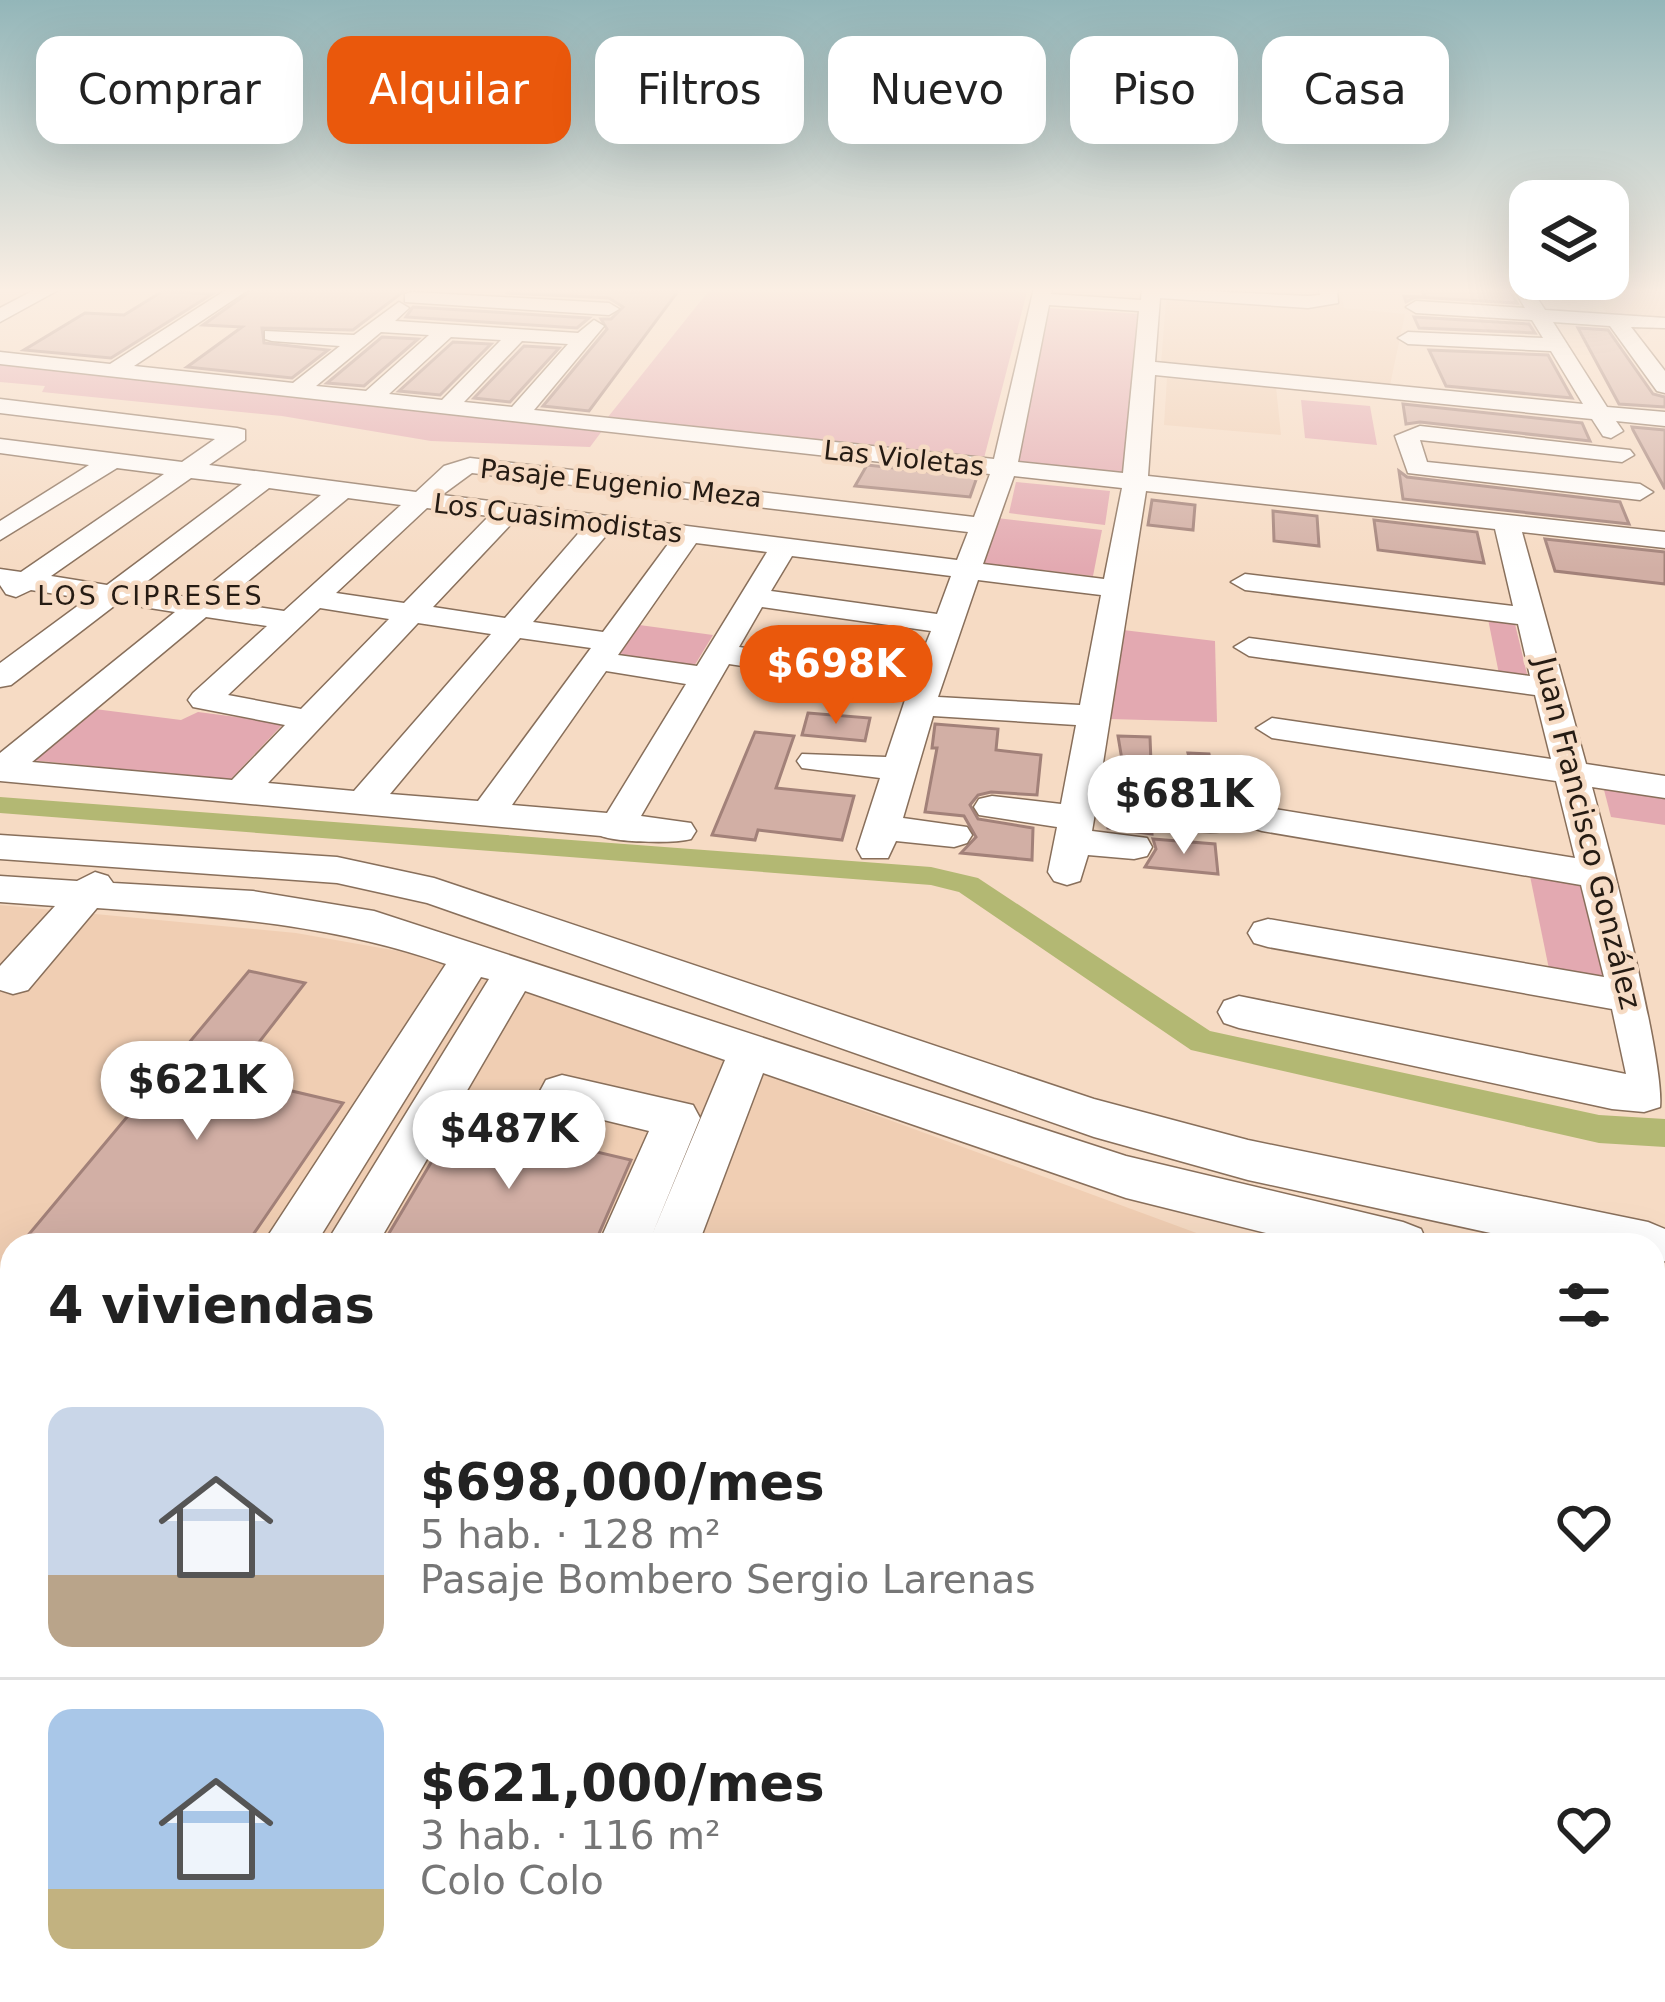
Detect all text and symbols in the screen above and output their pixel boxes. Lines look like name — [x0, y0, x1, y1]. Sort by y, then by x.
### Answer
chip: Comprar — [36, 36, 303, 144]
chip: Alquilar — [327, 36, 571, 144]
chip: Filtros — [595, 36, 804, 144]
chip: Nuevo — [828, 36, 1046, 144]
chip: Piso — [1070, 36, 1238, 144]
chip: Casa — [1262, 36, 1449, 144]
map controls — [1509, 180, 1629, 300]
button: layers — [1509, 180, 1629, 300]
street label: Las Violetas — [822, 434, 986, 482]
street label: Pasaje Eugenio Meza — [479, 453, 763, 513]
street label: Los Cuasimodistas — [432, 487, 684, 549]
district label: LOS CIPRESES — [37, 580, 265, 611]
pin: $698K — [752, 625, 920, 727]
text: $698K — [767, 641, 905, 686]
street label: Juan Francisco González — [1527, 651, 1649, 1013]
pin: $681K — [1100, 755, 1268, 857]
text: $681K — [1115, 771, 1253, 816]
pin: $621K — [113, 1041, 281, 1143]
text: $621K — [128, 1057, 266, 1102]
pin: $487K — [425, 1090, 593, 1192]
text: $487K — [440, 1106, 578, 1151]
icon: filters — [1551, 1272, 1617, 1338]
text: 4 viviendas — [48, 1276, 375, 1335]
text: $698,000/mes — [420, 1453, 825, 1512]
icon: home — [144, 1455, 288, 1599]
icon: heart — [1551, 1494, 1617, 1560]
text: 5 hab. · 128 m² — [420, 1512, 721, 1557]
text: Pasaje Bombero Sergio Larenas — [420, 1557, 1036, 1602]
text: $621,000/mes — [420, 1754, 825, 1813]
icon: home — [144, 1757, 288, 1901]
icon: heart — [1551, 1796, 1617, 1862]
text: 3 hab. · 116 m² — [420, 1813, 721, 1858]
text: Colo Colo — [420, 1858, 604, 1903]

